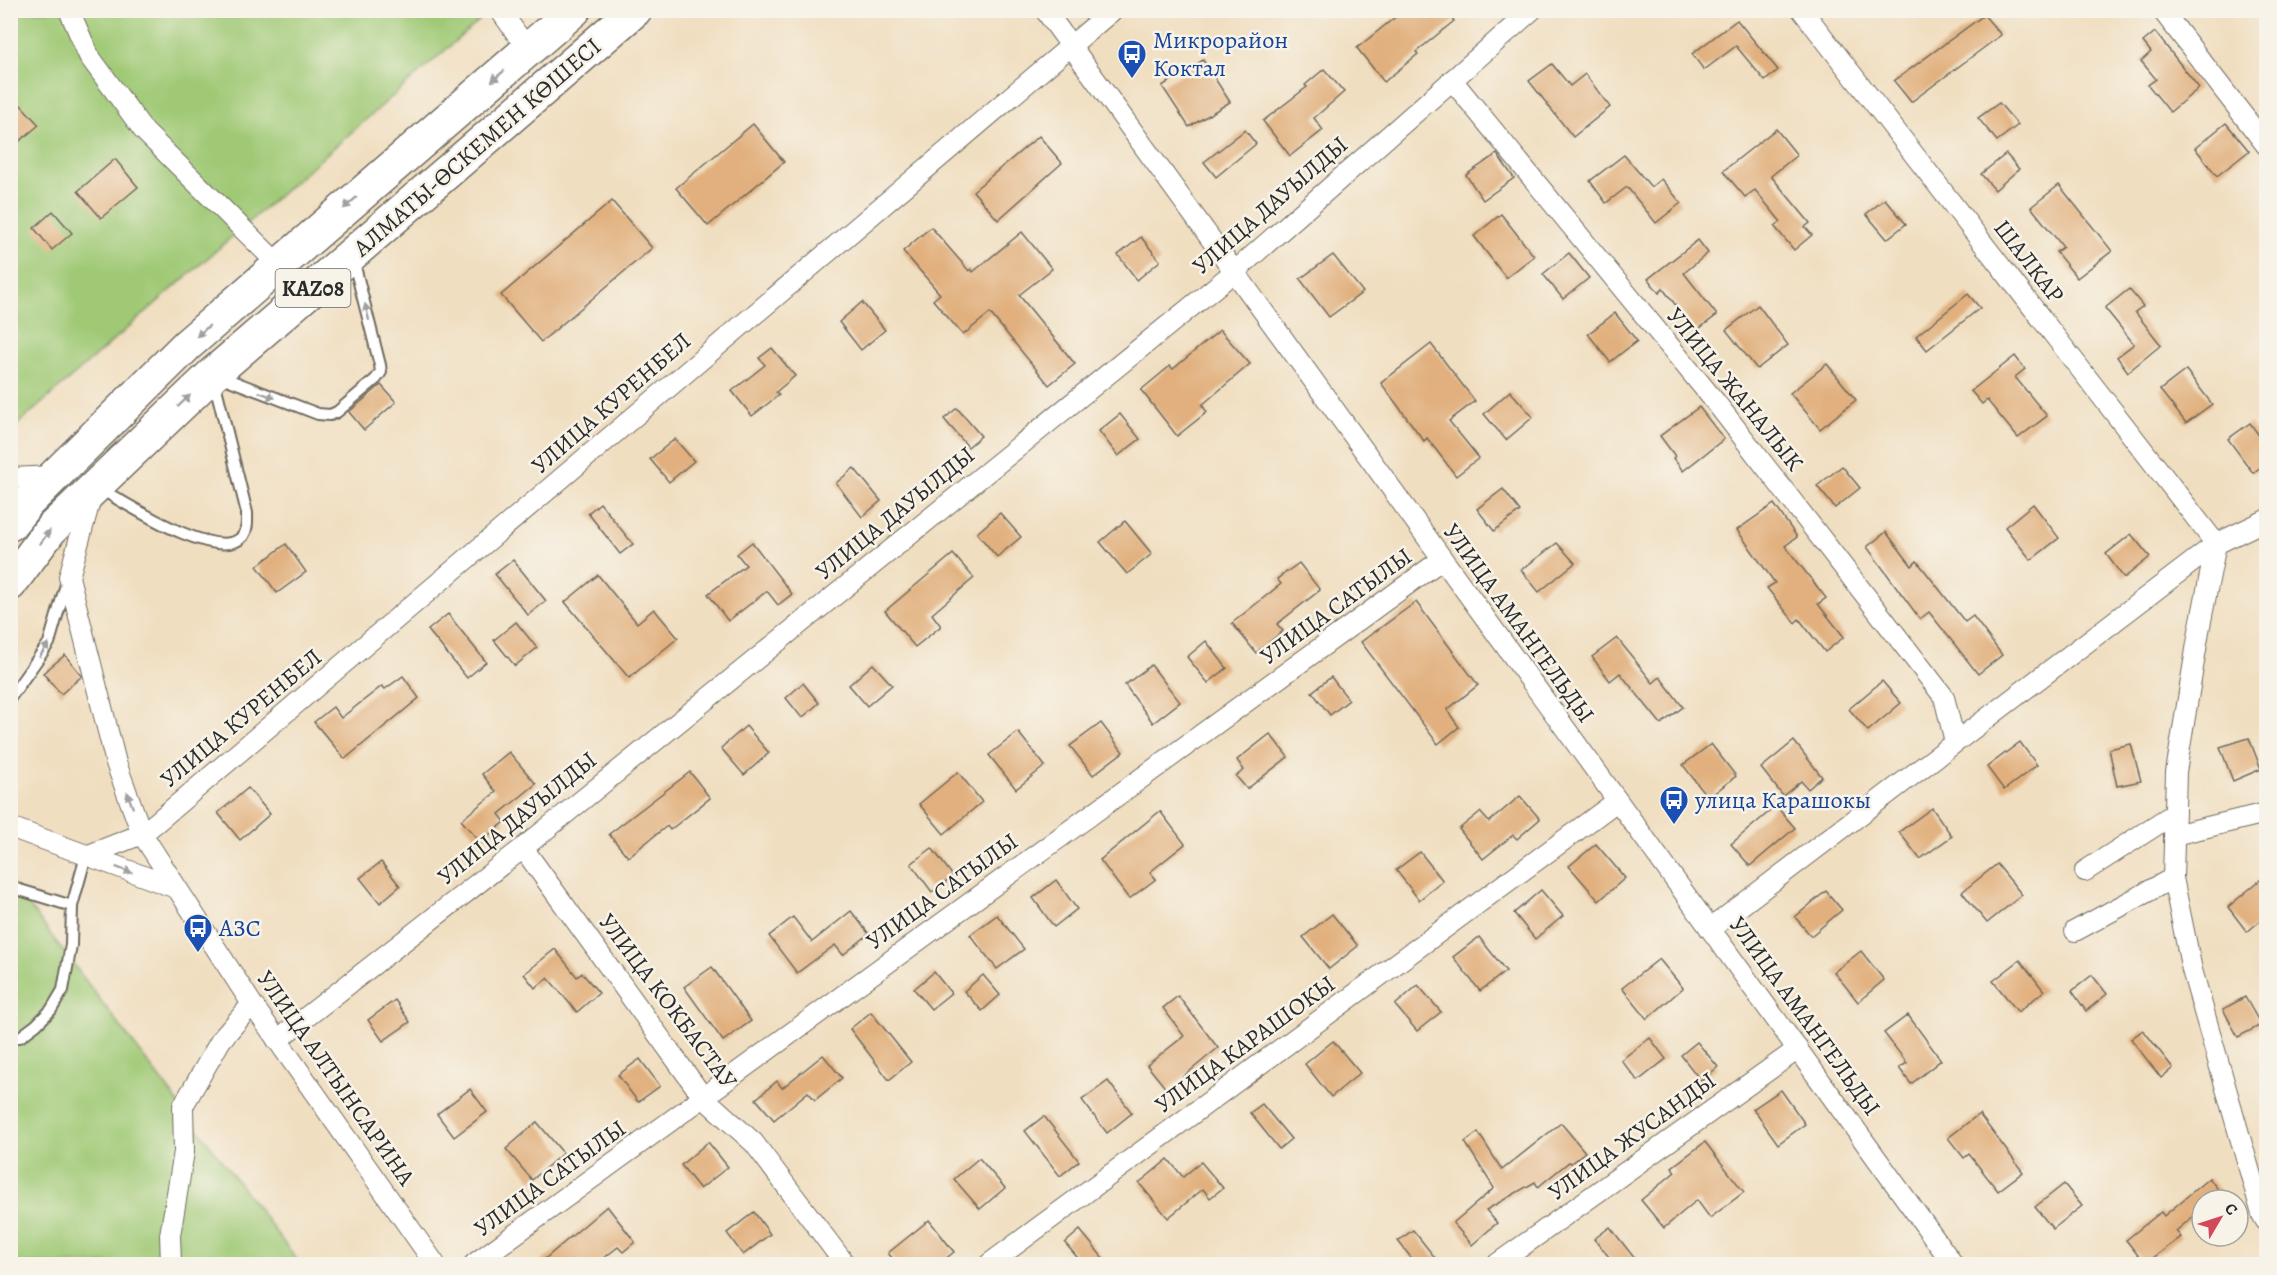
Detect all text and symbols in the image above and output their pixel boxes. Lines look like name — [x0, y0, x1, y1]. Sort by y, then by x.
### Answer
place label: Микрорайон Коктал — [1153, 24, 1288, 84]
street label: АЛМАТЫ-ӨСКЕМЕН КӨШЕСІ — [346, 30, 608, 264]
bus stop icon: Микрорайон Коктал — [1116, 38, 1148, 80]
one-way arrow — [491, 69, 506, 82]
street label: УЛИЦА ДАУЫЛДЫ — [1185, 129, 1355, 281]
one-way arrow — [342, 197, 358, 210]
street label: ШАЛКАР — [1986, 213, 2072, 309]
road number: KAZ08 — [276, 269, 350, 307]
street label: УЛИЦА ЖАНАЛЫК — [1659, 301, 1811, 478]
one-way arrow — [361, 303, 371, 321]
one-way arrow — [196, 324, 211, 337]
street label: УЛИЦА КУРЕНБЕЛ — [525, 325, 697, 481]
one-way arrow — [259, 390, 277, 400]
one-way arrow — [177, 394, 192, 408]
street label: УЛИЦА ДАУЫЛДЫ — [809, 439, 981, 587]
street label: УЛИЦА АМАНГЕЛЬДЫ — [1436, 517, 1602, 729]
one-way arrow — [39, 529, 51, 545]
street label: УЛИЦА САТЫЛЫ — [1254, 540, 1418, 672]
street label: УЛИЦА КУРЕНБЕЛ — [154, 641, 328, 795]
one-way arrow — [38, 642, 49, 658]
street label: УЛИЦА ДАУЫЛДЫ — [431, 744, 603, 892]
bus stop icon: улица Карашокы — [1658, 784, 1690, 826]
place label: улица Карашокы — [1694, 784, 1871, 816]
one-way arrow — [124, 791, 134, 809]
street label: УЛИЦА САТЫЛЫ — [860, 825, 1024, 957]
one-way arrow — [115, 865, 133, 875]
street label: УЛИЦА КОКБАСТАУ — [591, 907, 745, 1095]
street label: УЛИЦА АМАНГЕЛЬДЫ — [1722, 910, 1888, 1122]
bus stop icon: АЗС — [182, 912, 214, 954]
place label: АЗС — [218, 912, 261, 944]
street label: УЛИЦА АЛТЫНСАРИНА — [250, 964, 423, 1193]
street label: УЛИЦА КАРАШОКЫ — [1148, 968, 1342, 1120]
street label: УЛИЦА ЖУСАНДЫ — [1542, 1064, 1722, 1208]
street label: УЛИЦА САТЫЛЫ — [468, 1112, 632, 1244]
north arrow — [2190, 1188, 2250, 1248]
text: С — [2219, 1198, 2243, 1220]

